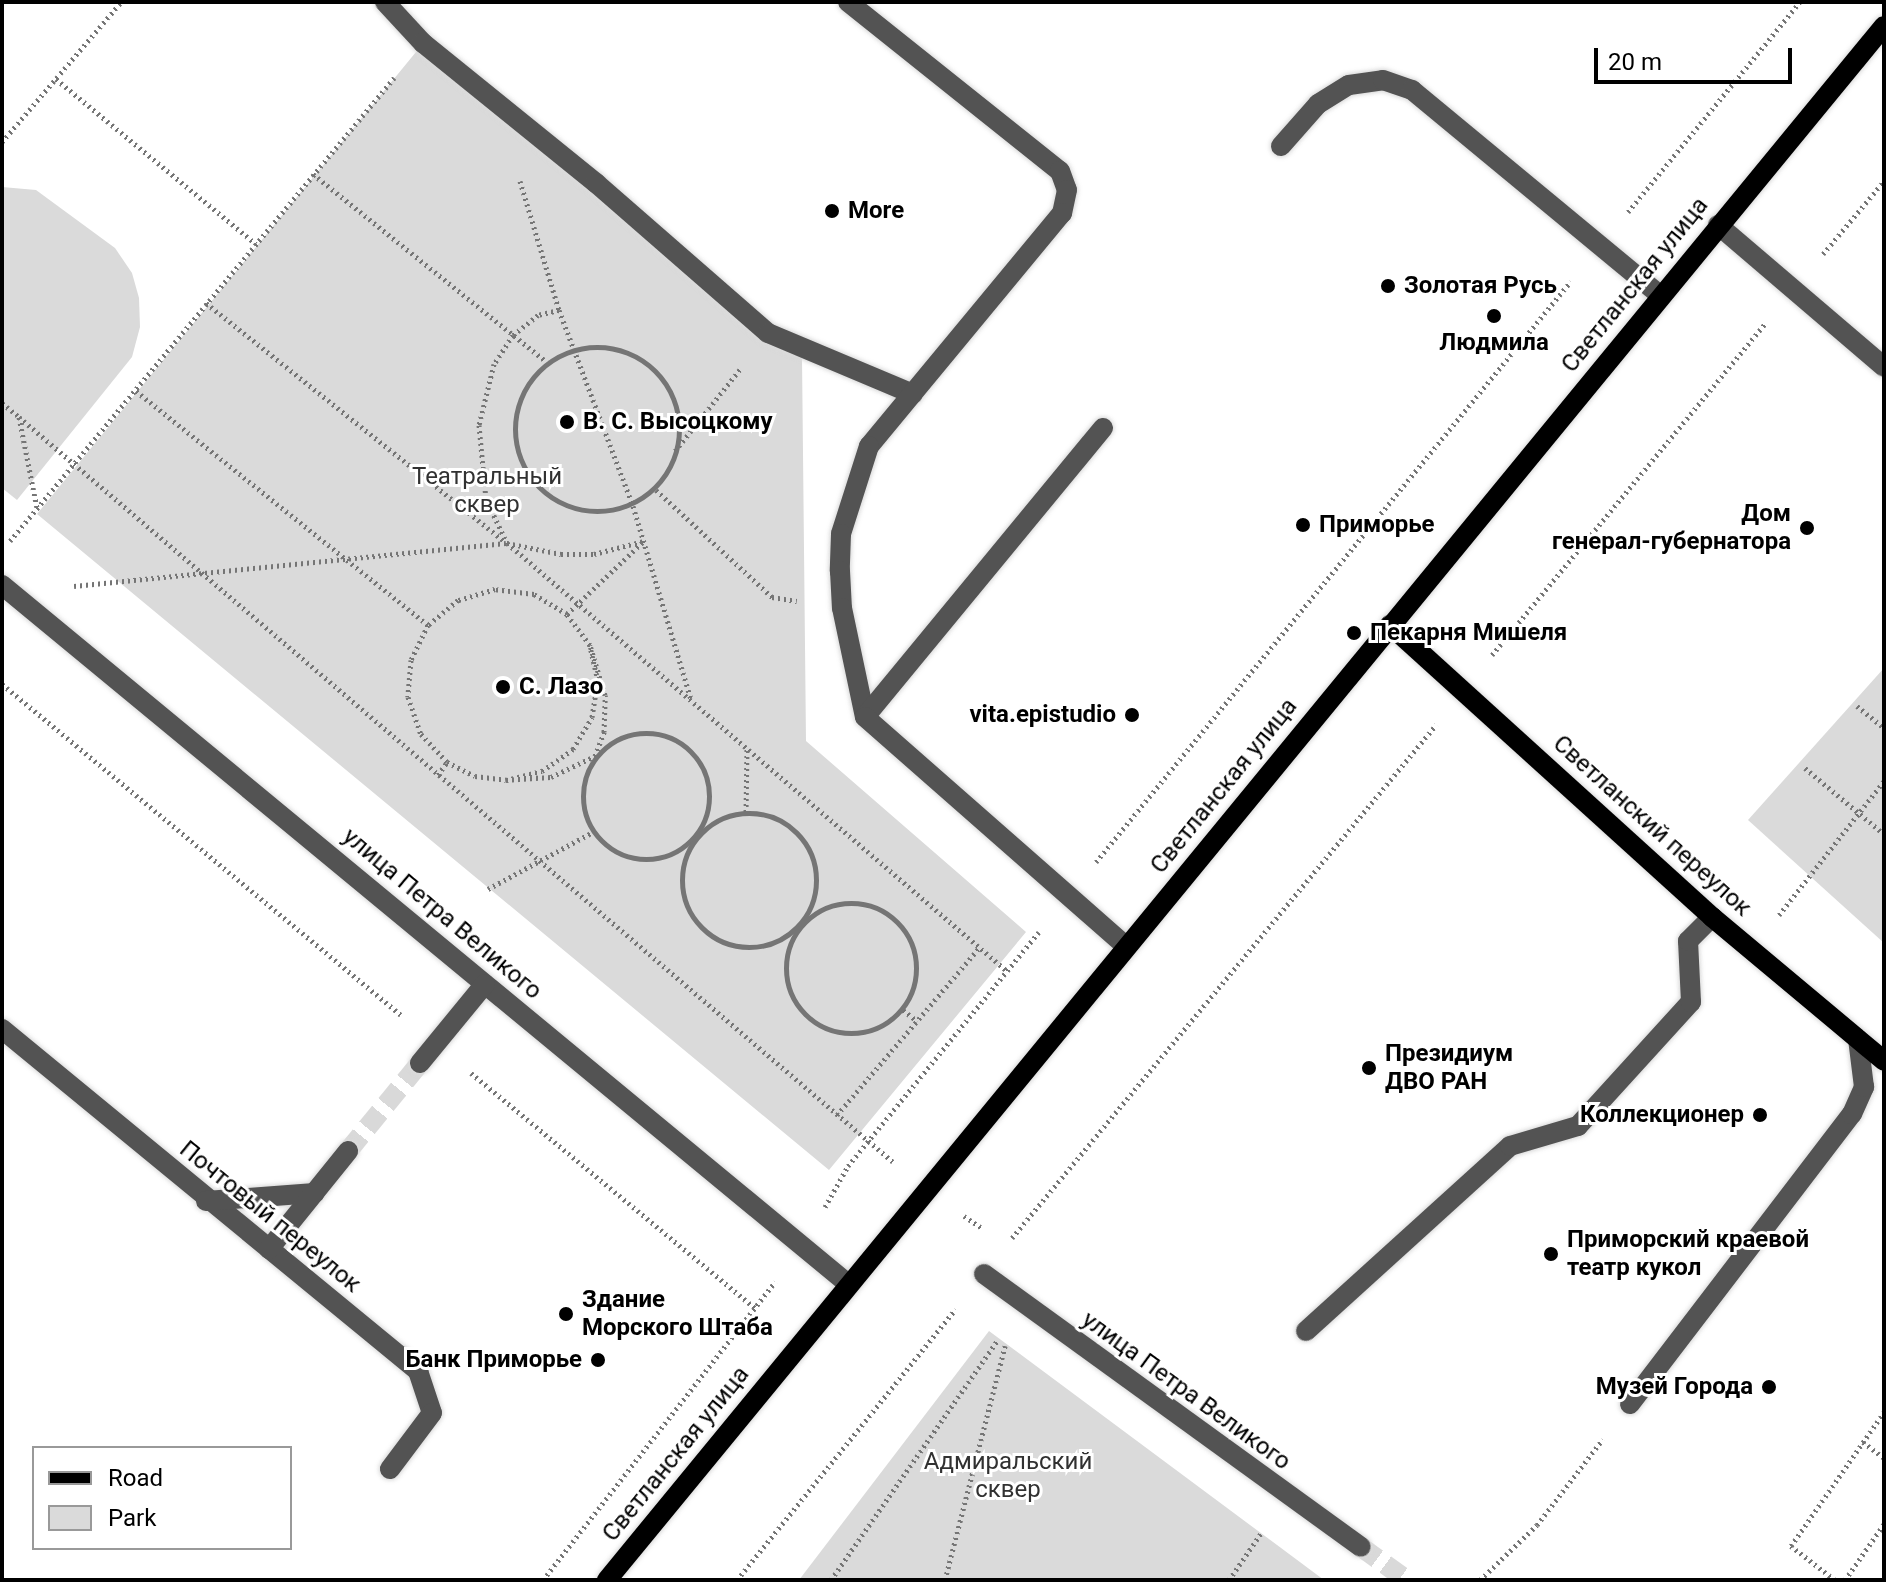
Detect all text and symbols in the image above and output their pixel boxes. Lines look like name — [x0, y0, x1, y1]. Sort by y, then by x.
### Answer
scale bar — [1598, 32, 1796, 82]
text: 20 m — [1608, 48, 1662, 76]
street label: Светланская улица — [1556, 192, 1714, 378]
place label: More — [848, 197, 904, 225]
marker: More — [823, 202, 841, 220]
place label: Золотая Русь — [1404, 272, 1557, 300]
marker: Золотая Русь — [1379, 277, 1397, 295]
marker: Людмила — [1485, 307, 1503, 325]
place label: Людмила — [1439, 329, 1549, 357]
place label: В. С. Высоцкому — [583, 408, 773, 436]
marker: В. С. Высоцкому — [558, 413, 576, 431]
park label: Театральный сквер — [412, 463, 562, 519]
place label: Дом генерал-губернатора — [1552, 500, 1791, 556]
place label: Приморье — [1319, 511, 1435, 539]
marker: Приморье — [1294, 516, 1312, 534]
marker: Дом генерал-губернатора — [1798, 519, 1816, 537]
place label: Пекарня Мишеля — [1370, 619, 1567, 647]
marker: Пекарня Мишеля — [1345, 624, 1363, 642]
place label: С. Лазо — [519, 673, 603, 701]
marker: С. Лазо — [494, 678, 512, 696]
street label: Светланская улица — [1145, 693, 1303, 879]
place label: vita.epistudio — [969, 701, 1116, 729]
marker: vita.epistudio — [1123, 706, 1141, 724]
street label: Светланский переулок — [1547, 729, 1757, 923]
street label: улица Петра Великого — [337, 822, 547, 1006]
place label: Президиум ДВО РАН — [1385, 1040, 1513, 1096]
marker: Президиум ДВО РАН — [1360, 1059, 1378, 1077]
place label: Коллекционер — [1580, 1101, 1744, 1129]
marker: Коллекционер — [1751, 1106, 1769, 1124]
street label: Почтовый переулок — [174, 1135, 366, 1299]
place label: Приморский краевой театр кукол — [1567, 1226, 1809, 1282]
marker: Приморский краевой театр кукол — [1542, 1245, 1560, 1263]
place label: Здание Морского Штаба — [582, 1286, 773, 1342]
marker: Здание Морского Штаба — [557, 1305, 575, 1323]
street label: улица Петра Великого — [1076, 1306, 1296, 1476]
place label: Банк Приморье — [406, 1346, 582, 1374]
marker: Банк Приморье — [589, 1351, 607, 1369]
street label: Светланская улица — [597, 1361, 755, 1547]
place label: Музей Города — [1596, 1373, 1753, 1401]
marker: Музей Города — [1760, 1378, 1778, 1396]
legend — [32, 1446, 292, 1550]
park label: Адмиральский сквер — [924, 1448, 1092, 1504]
text: Road — [108, 1464, 163, 1492]
text: Park — [108, 1504, 156, 1532]

